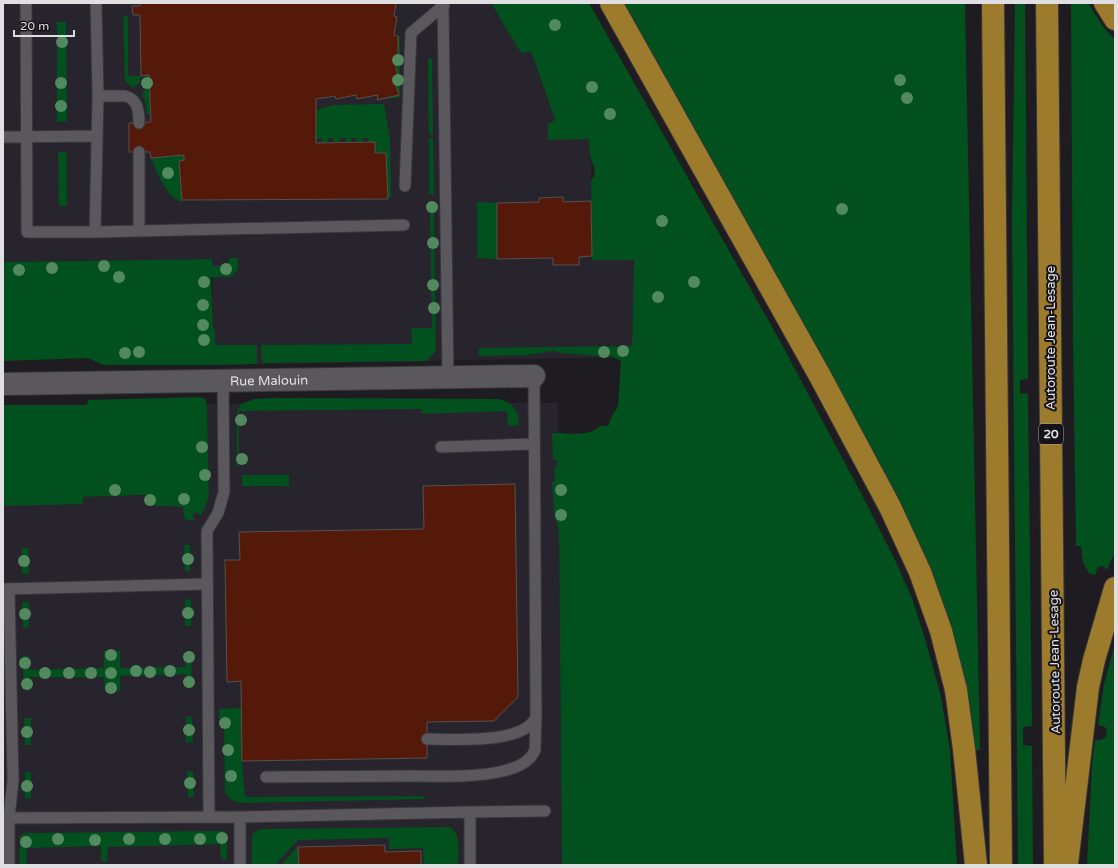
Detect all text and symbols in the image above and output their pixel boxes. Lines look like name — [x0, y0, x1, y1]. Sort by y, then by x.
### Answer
scale bar — [14, 12, 74, 38]
text: 20 m — [20, 19, 49, 33]
street label: Autoroute Jean-Lesage — [1043, 266, 1059, 410]
street label: Rue Malouin — [230, 372, 308, 390]
road number: 20 — [1039, 424, 1063, 444]
street label: Autoroute Jean-Lesage — [1046, 590, 1064, 734]

